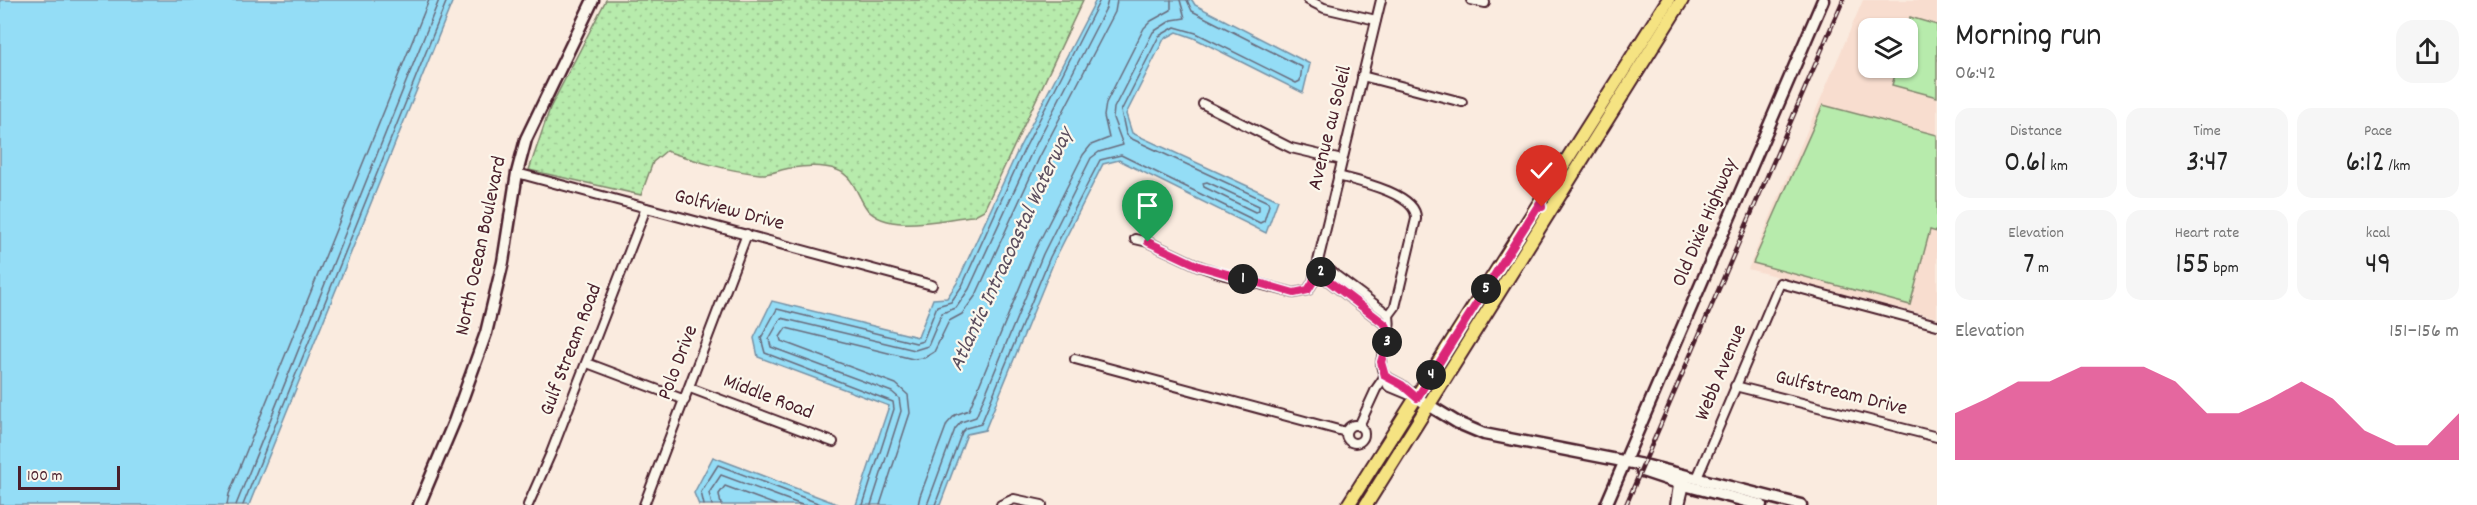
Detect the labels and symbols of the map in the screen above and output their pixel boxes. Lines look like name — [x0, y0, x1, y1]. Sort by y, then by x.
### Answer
street label: Avenue au Soleil — [1301, 62, 1361, 194]
water label: Atlantic Intracoastal Waterway — [942, 121, 1083, 376]
pin — [1516, 145, 1567, 207]
street label: Old Dixie Highway — [1665, 153, 1747, 292]
street label: North Ocean Boulevard — [448, 154, 516, 338]
pin — [1122, 180, 1173, 242]
street label: Golfview Drive — [671, 182, 787, 240]
pin: 2 — [1306, 257, 1336, 287]
pin: 1 — [1228, 264, 1258, 294]
pin: 5 — [1471, 274, 1501, 304]
street label: Gulf Stream Road — [533, 280, 611, 420]
street label: Webb Avenue — [1688, 320, 1756, 426]
street label: Polo Drive — [651, 321, 707, 405]
pin: 3 — [1372, 327, 1402, 357]
pin: 4 — [1416, 360, 1446, 390]
street label: Gulfstream Drive — [1772, 363, 1910, 425]
street label: Middle Road — [719, 367, 817, 429]
scale bar — [18, 463, 120, 490]

